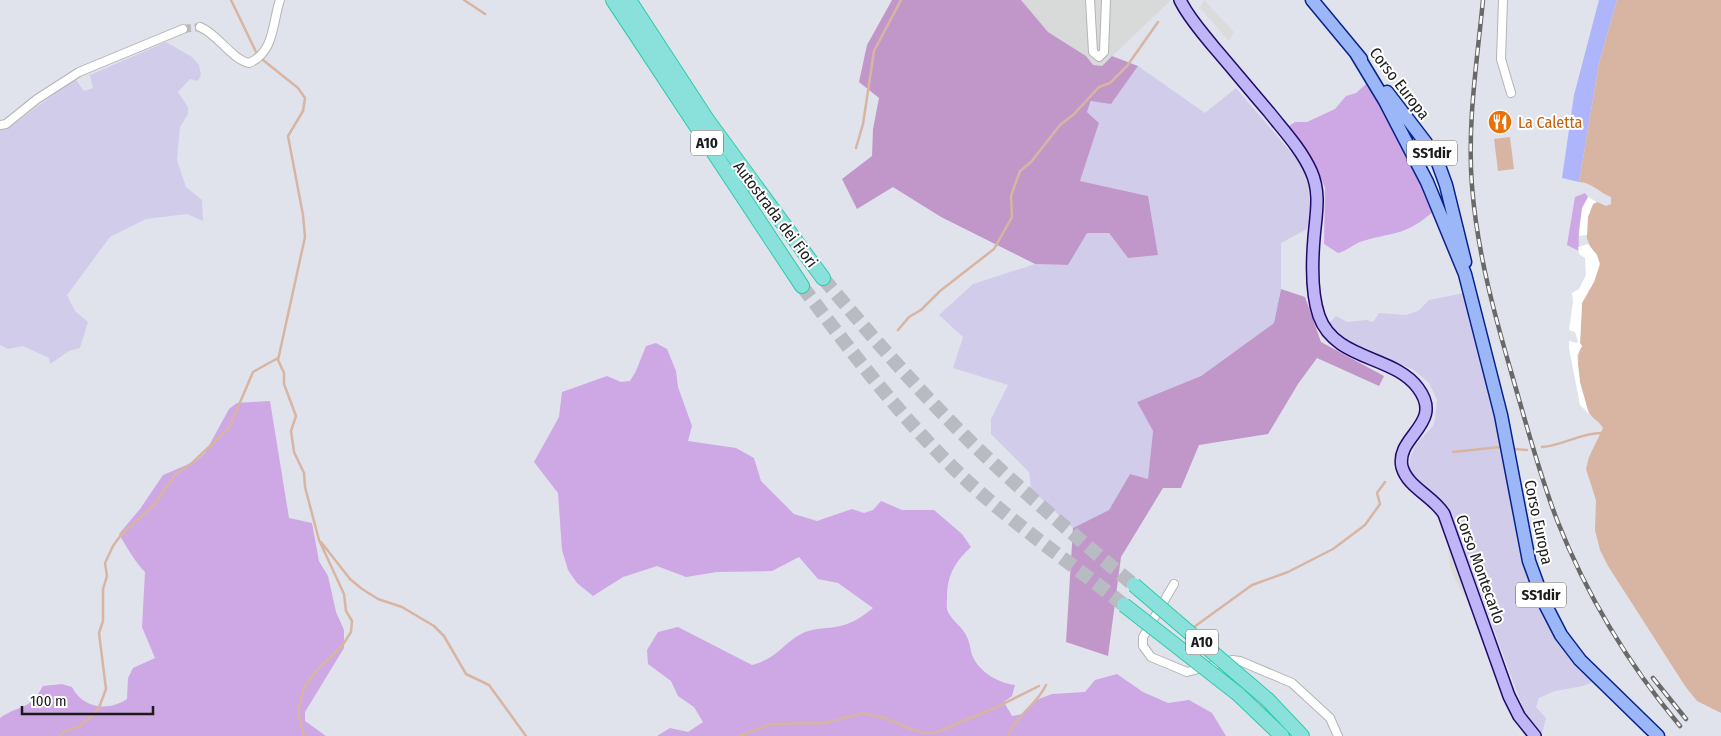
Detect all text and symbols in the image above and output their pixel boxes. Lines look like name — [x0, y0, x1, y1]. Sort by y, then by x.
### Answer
street label: Corso Europa — [1366, 44, 1434, 123]
restaurant icon: La Caletta — [1487, 109, 1513, 135]
place label: La Caletta — [1518, 113, 1583, 132]
road number: A10 — [691, 130, 723, 156]
road number: SS1dir — [1407, 140, 1457, 166]
street label: Autostrada dei Fiori — [729, 157, 822, 271]
street label: Corso Europa — [1520, 478, 1557, 566]
street label: Corso Montecarlo — [1452, 512, 1509, 626]
road number: SS1dir — [1516, 582, 1566, 608]
road number: A10 — [1186, 630, 1218, 654]
scale bar — [22, 684, 154, 716]
text: 100 m — [30, 692, 67, 710]

